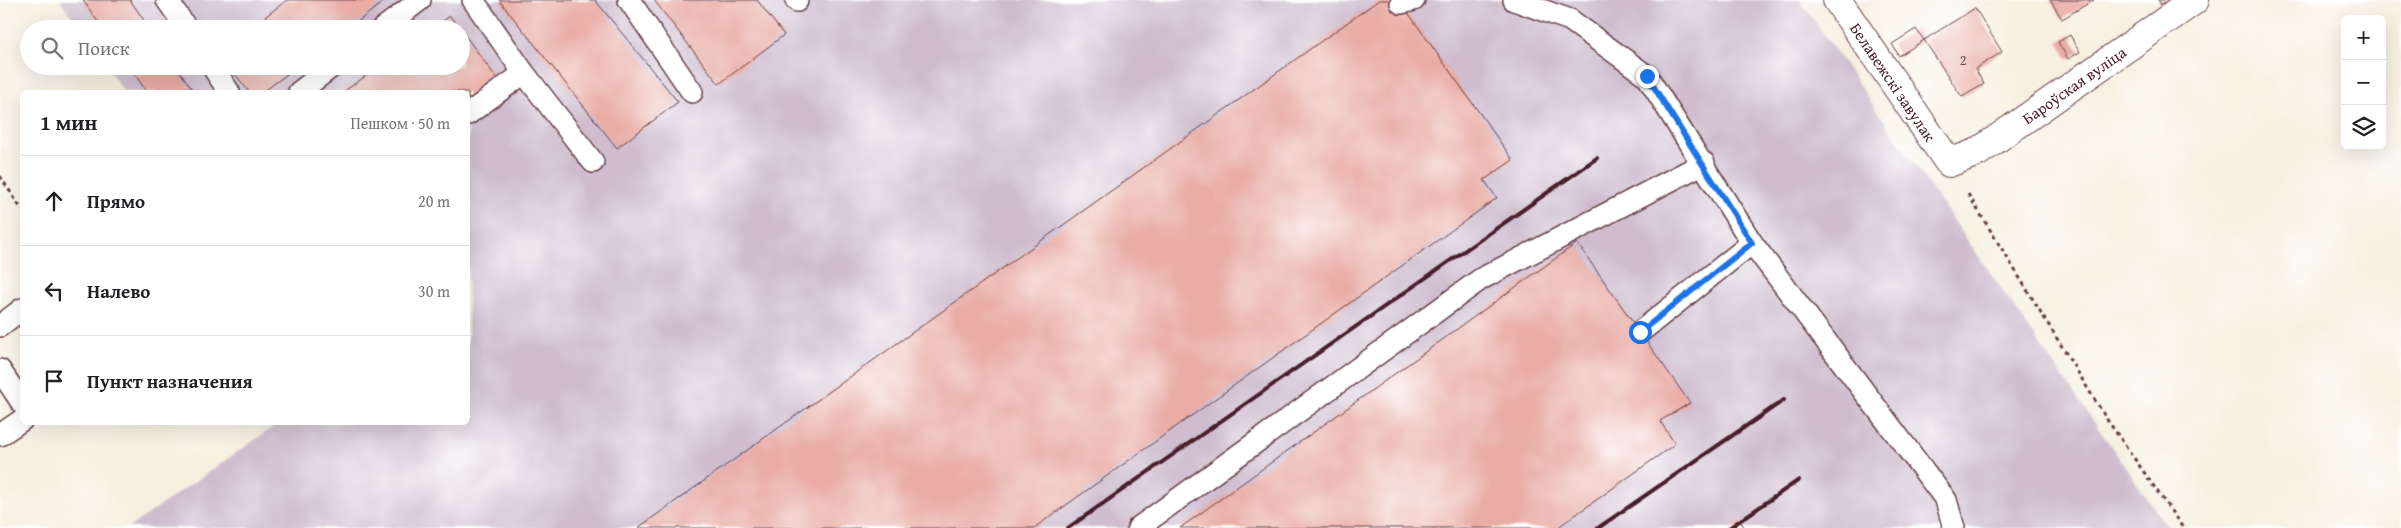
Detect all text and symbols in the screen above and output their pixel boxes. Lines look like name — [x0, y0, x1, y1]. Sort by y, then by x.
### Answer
map controls — [2341, 15, 2386, 150]
button: + — [2341, 15, 2386, 60]
street label: Белавежскі завулак — [1844, 18, 1942, 147]
search box — [20, 20, 470, 75]
icon: search — [38, 34, 66, 62]
text: Поиск — [78, 34, 130, 62]
street label: Бароўская вуліца — [2017, 40, 2131, 130]
house number: 2 — [1960, 50, 1966, 70]
button: − — [2341, 60, 2386, 105]
route end — [1636, 65, 1659, 88]
button: layers — [2341, 105, 2386, 150]
text: 1 мин — [40, 107, 97, 138]
text: Пешком · 50 m — [350, 111, 450, 135]
icon: ahead — [40, 187, 68, 215]
text: Прямо — [87, 187, 145, 215]
text: 20 m — [418, 189, 450, 213]
icon: left — [40, 277, 68, 305]
text: Налево — [87, 277, 150, 305]
text: 30 m — [418, 279, 450, 303]
route start — [1629, 321, 1652, 344]
icon: arrive — [40, 367, 68, 395]
text: Пункт назначения — [87, 367, 253, 395]

